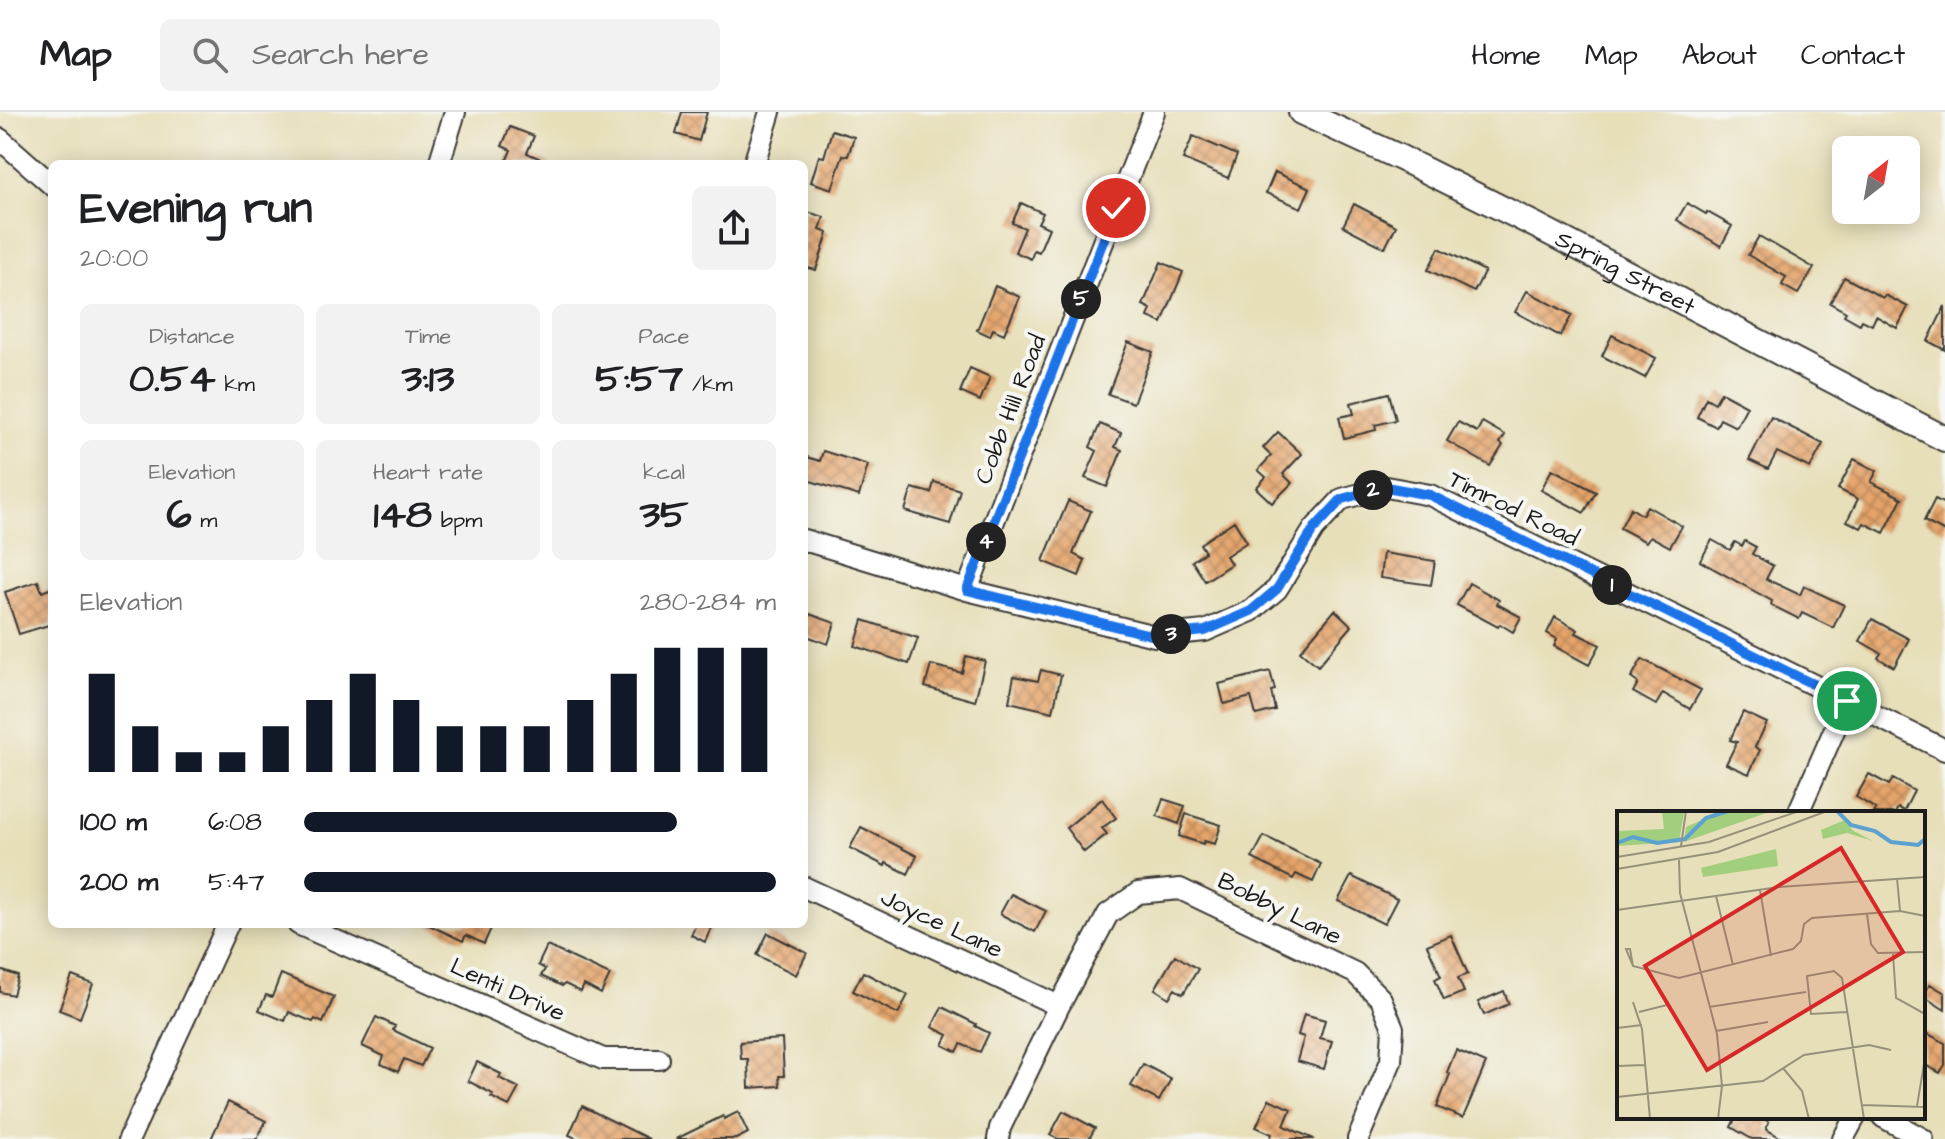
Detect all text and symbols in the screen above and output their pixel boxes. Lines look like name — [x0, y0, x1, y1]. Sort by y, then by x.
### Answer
search box — [160, 19, 720, 91]
text: Map — [40, 29, 112, 81]
icon: search — [188, 33, 232, 77]
text: Search here — [252, 34, 429, 76]
text: Home — [1471, 36, 1541, 75]
text: Map — [1585, 36, 1638, 75]
text: About — [1682, 36, 1757, 75]
text: Contact — [1801, 36, 1905, 75]
north arrow — [1832, 136, 1920, 224]
map controls — [1832, 136, 1920, 224]
pin — [1082, 174, 1150, 242]
text: Evening run — [80, 179, 312, 240]
button: share — [692, 186, 776, 270]
icon: check — [1094, 186, 1138, 230]
street label: Spring Street — [1549, 222, 1701, 324]
text: 20:00 — [80, 240, 148, 276]
pin: 5 — [1061, 279, 1101, 319]
text: 5 — [1073, 283, 1089, 314]
text: Distance — [149, 321, 235, 352]
text: Time — [405, 321, 451, 352]
text: Pace — [638, 321, 690, 352]
street label: Cobb Hill Road — [967, 330, 1055, 489]
text: 0.54 — [129, 352, 215, 407]
text: 3:13 — [402, 352, 454, 407]
text: 5:57 — [595, 352, 683, 407]
text: km — [215, 369, 255, 400]
text: /km — [683, 369, 733, 400]
text: Elevation — [149, 457, 235, 488]
text: Heart rate — [373, 457, 483, 488]
text: kcal — [643, 457, 685, 488]
street label: Timrod Road — [1443, 463, 1584, 555]
pin: 2 — [1353, 470, 1393, 510]
text: 2 — [1367, 474, 1379, 505]
text: 6 — [166, 488, 192, 543]
text: 148 — [374, 488, 432, 543]
text: 35 — [640, 488, 688, 543]
text: m — [192, 505, 218, 536]
text: bpm — [432, 505, 482, 536]
pin: 4 — [966, 522, 1006, 562]
text: 4 — [979, 526, 993, 557]
pin: 1 — [1592, 565, 1632, 605]
text: 1 — [1611, 569, 1613, 600]
text: Elevation — [80, 584, 182, 620]
text: 280–284 m — [640, 584, 776, 620]
pin: 3 — [1151, 614, 1191, 654]
text: 3 — [1165, 618, 1177, 649]
pin — [1813, 667, 1881, 735]
icon: arrive — [1825, 679, 1869, 723]
text: 100 m — [80, 804, 147, 840]
text: 6:08 — [208, 804, 262, 840]
inset map — [1617, 811, 1925, 1119]
text: 200 m — [80, 864, 158, 900]
text: 5:47 — [208, 864, 264, 900]
street label: Bobby Lane — [1211, 864, 1347, 954]
street label: Joyce Lane — [875, 881, 1008, 968]
street label: Lenti Drive — [445, 949, 570, 1030]

